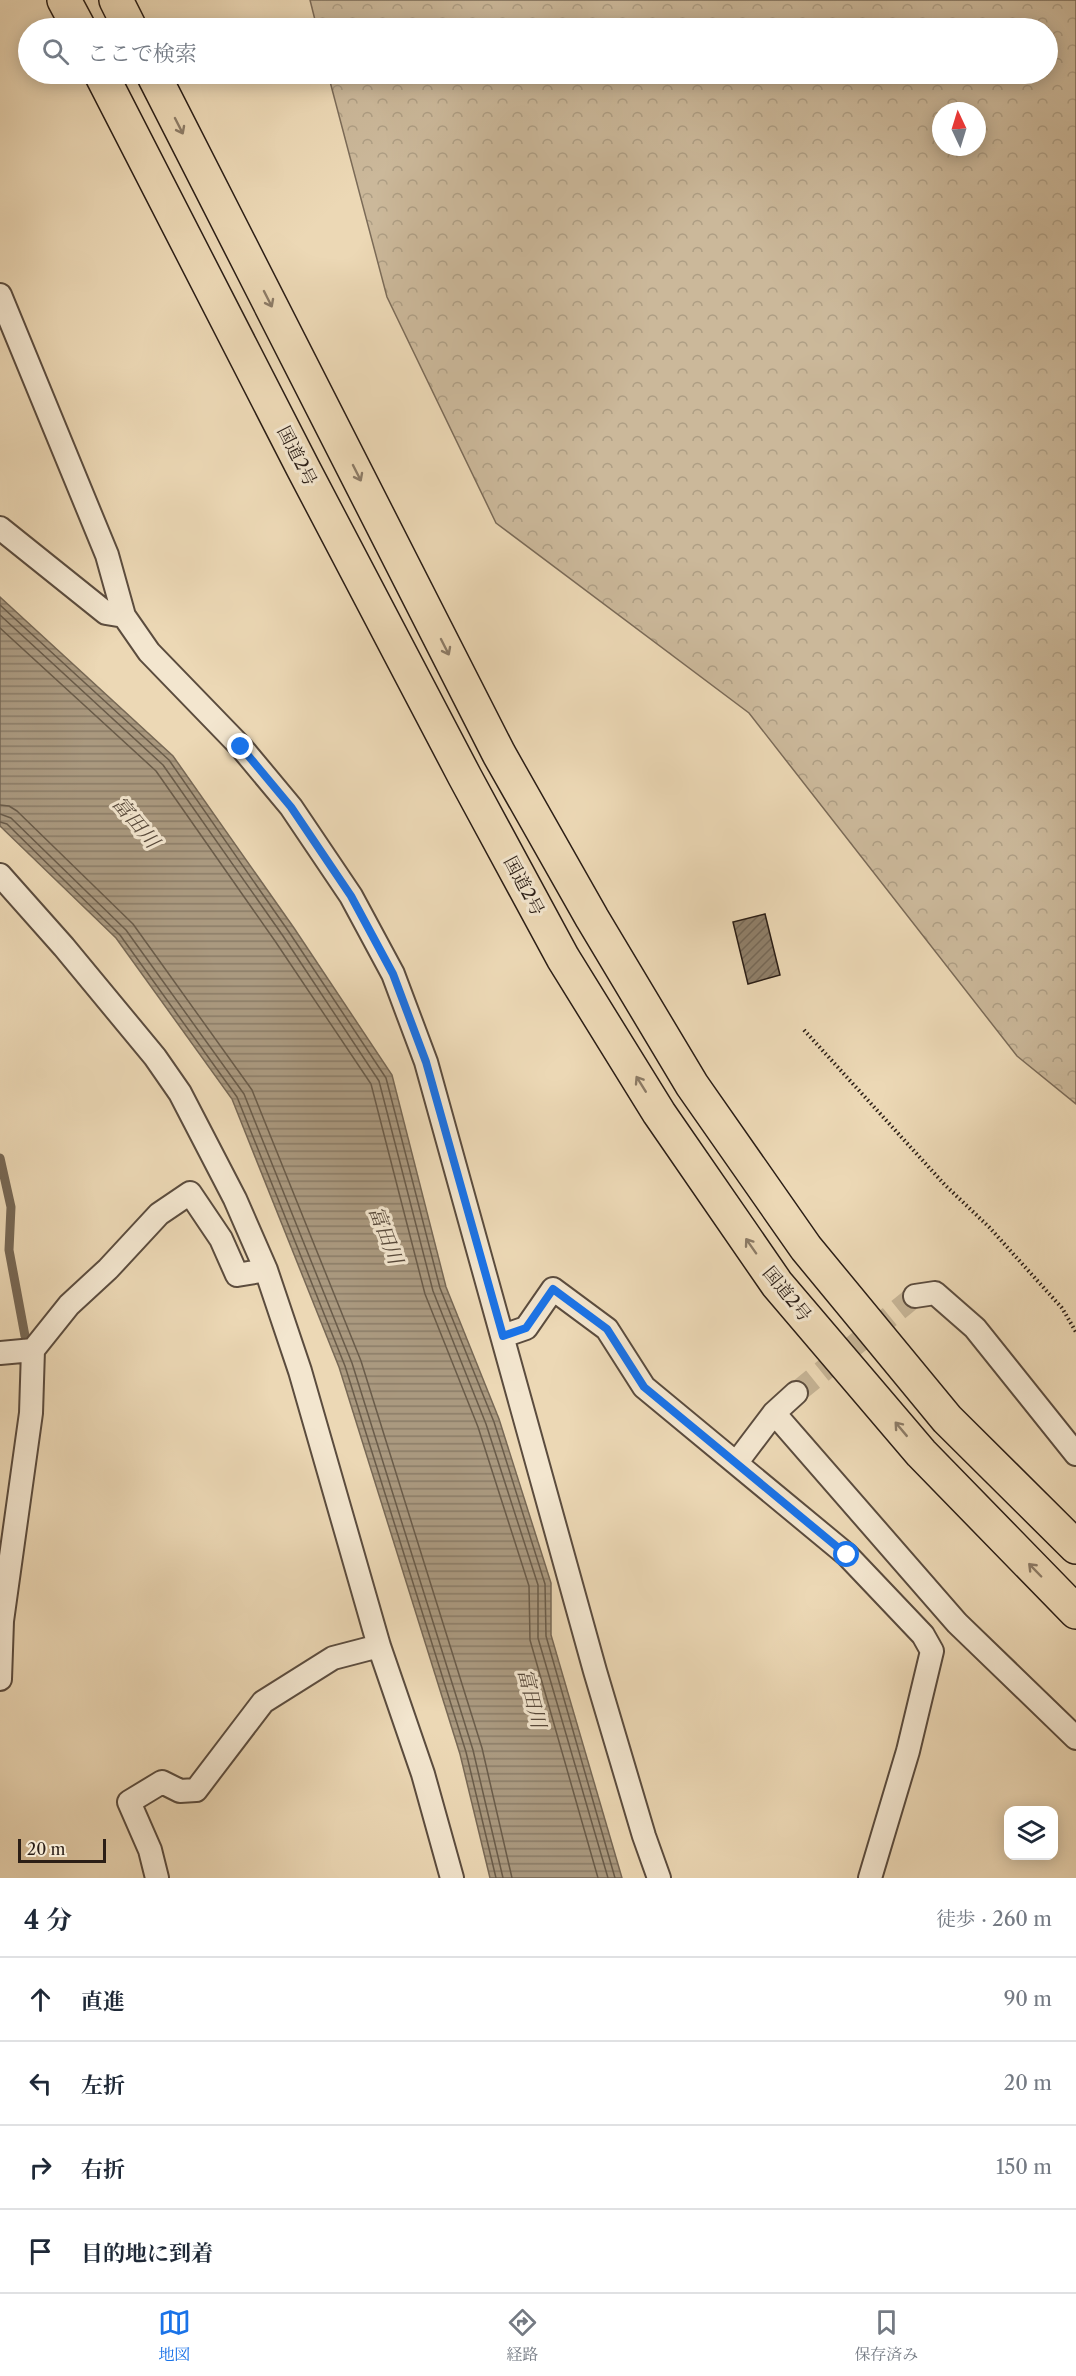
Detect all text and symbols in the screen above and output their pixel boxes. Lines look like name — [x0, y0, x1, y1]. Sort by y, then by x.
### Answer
search box — [18, 18, 1058, 84]
icon: search — [39, 35, 72, 68]
text: ここで検索 — [87, 40, 197, 67]
north arrow — [932, 102, 986, 156]
one-way arrow — [174, 116, 185, 134]
one-way arrow — [263, 290, 275, 308]
street label: 国道2号 — [273, 422, 321, 490]
one-way arrow — [352, 463, 364, 481]
one-way arrow — [440, 637, 451, 655]
route end — [227, 733, 253, 759]
water label: 富田川 — [108, 791, 166, 854]
street label: 国道2号 — [499, 852, 549, 920]
one-way arrow — [635, 1076, 648, 1093]
water label: 富田川 — [364, 1203, 409, 1269]
one-way arrow — [745, 1238, 757, 1254]
street label: 国道2号 — [758, 1262, 816, 1326]
one-way arrow — [894, 1421, 907, 1437]
route start — [833, 1541, 859, 1567]
one-way arrow — [1028, 1563, 1042, 1578]
water label: 富田川 — [513, 1666, 551, 1732]
map controls — [1004, 1806, 1058, 1860]
button: layers — [1004, 1806, 1058, 1860]
scale bar — [18, 1836, 106, 1864]
text: 20 m — [27, 1839, 66, 1859]
text: 4 分 — [24, 1904, 72, 1936]
text: 徒歩 · 260 m — [936, 1907, 1052, 1931]
icon: ahead — [24, 1983, 57, 2016]
text: 90 m — [1004, 1987, 1052, 2011]
text: 直進 — [81, 1988, 125, 2015]
icon: left — [24, 2067, 57, 2100]
text: 20 m — [1004, 2071, 1052, 2095]
text: 左折 — [81, 2072, 125, 2099]
icon: right — [24, 2151, 57, 2184]
text: 150 m — [996, 2155, 1052, 2179]
text: 右折 — [81, 2156, 125, 2183]
icon: arrive — [24, 2235, 57, 2268]
text: 目的地に到着 — [81, 2240, 213, 2267]
tab: 地図 — [158, 2306, 191, 2365]
tab: 経路 — [506, 2306, 539, 2365]
tab: 保存済み — [854, 2306, 918, 2365]

